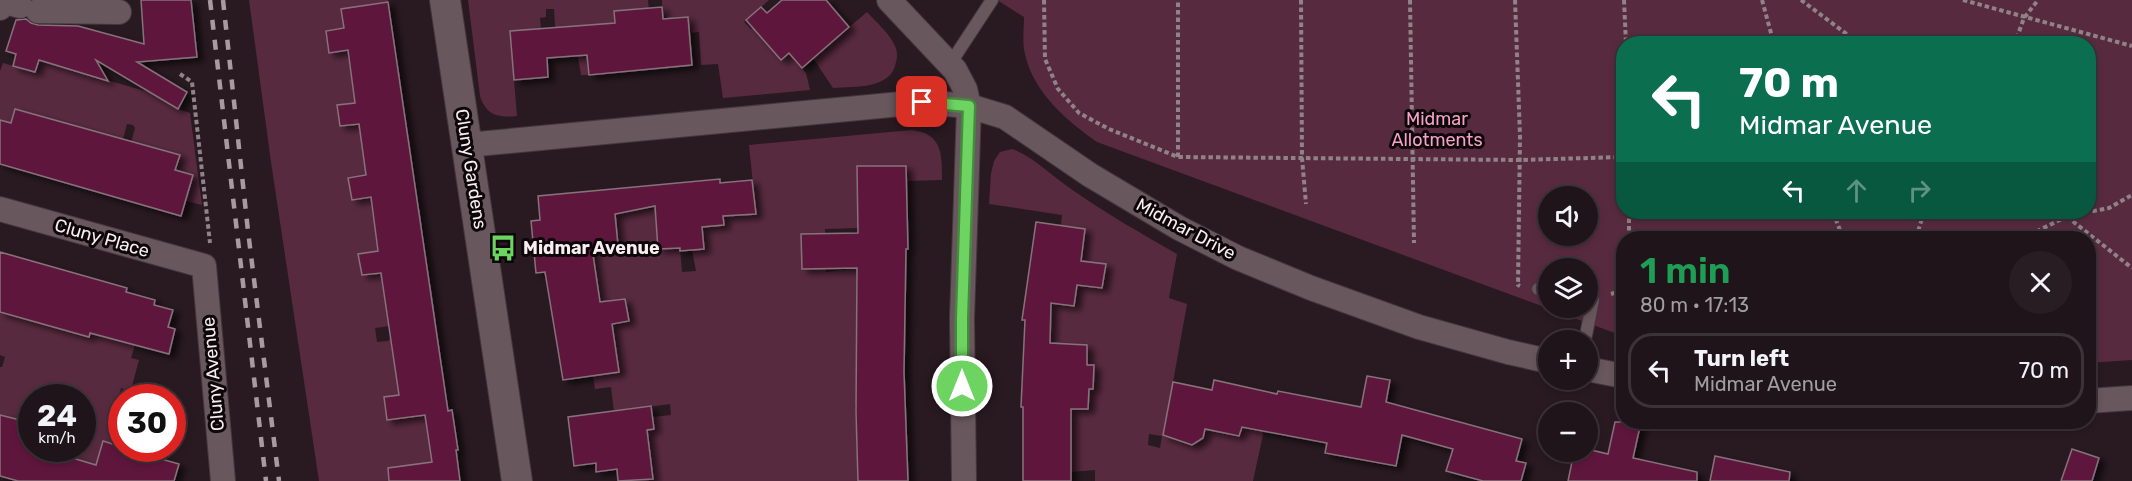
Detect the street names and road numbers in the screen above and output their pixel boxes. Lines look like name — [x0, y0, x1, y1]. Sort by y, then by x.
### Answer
street label: Cluny Gardens — [451, 107, 491, 231]
street label: Midmar Drive — [1133, 194, 1239, 264]
street label: Cluny Place — [52, 214, 152, 262]
street label: Cluny Avenue — [197, 316, 229, 432]

